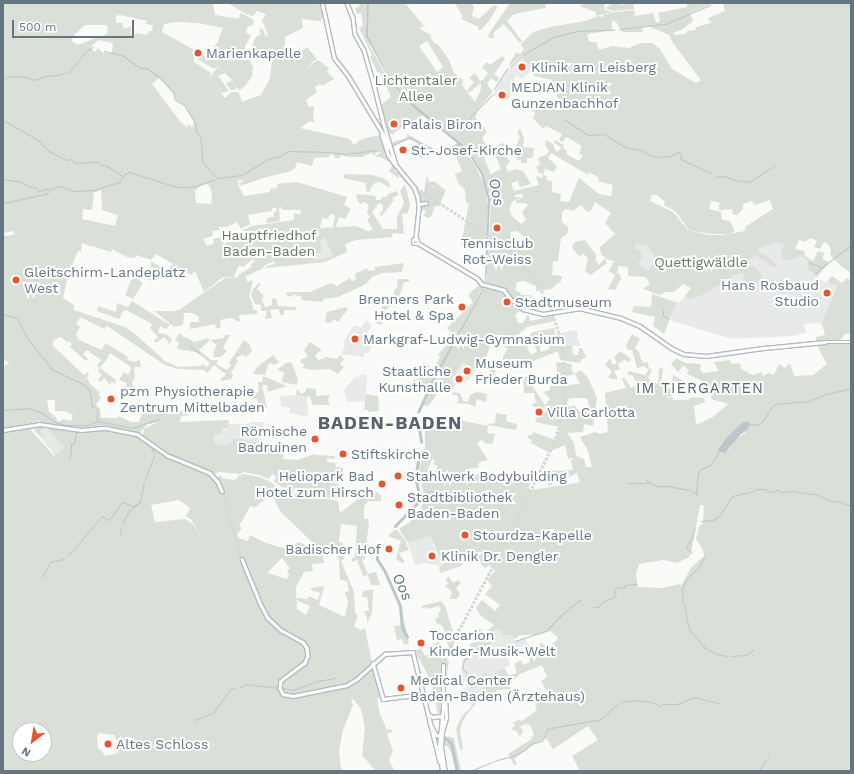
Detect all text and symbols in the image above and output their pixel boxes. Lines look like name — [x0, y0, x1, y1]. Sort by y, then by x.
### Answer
scale bar — [14, 12, 136, 38]
text: 500 m — [19, 20, 56, 34]
place label: Marienkapelle — [206, 45, 301, 61]
marker: Marienkapelle — [193, 48, 203, 58]
place label: Klinik am Leisberg — [531, 59, 656, 75]
marker: Klinik am Leisberg — [516, 61, 528, 73]
park label: Lichtentaler Allee — [375, 72, 457, 104]
place label: MEDIAN Klinik Gunzenbachhof — [511, 79, 618, 112]
marker: MEDIAN Klinik Gunzenbachhof — [496, 89, 508, 101]
place label: Palais Biron — [402, 116, 482, 132]
marker: Palais Biron — [389, 119, 399, 129]
place label: St.-Josef-Kirche — [411, 142, 522, 158]
marker: St.-Josef-Kirche — [398, 145, 408, 155]
water label: Oos — [485, 177, 507, 207]
marker: Tennisclub Rot-Weiss — [492, 223, 502, 233]
park label: Hauptfriedhof Baden-Baden — [221, 227, 317, 260]
place label: Tennisclub Rot-Weiss — [461, 235, 533, 268]
park label: Quettigwäldle — [654, 254, 748, 270]
place label: Gleitschirm-Landeplatz West — [24, 264, 186, 296]
marker: Gleitschirm-Landeplatz West — [11, 275, 21, 285]
place label: Hans Rosbaud Studio — [721, 277, 819, 310]
marker: Hans Rosbaud Studio — [822, 288, 832, 298]
place label: Brenners Park Hotel & Spa — [358, 291, 454, 324]
place label: Stadtmuseum — [515, 294, 612, 310]
marker: Stadtmuseum — [502, 297, 512, 307]
marker: Brenners Park Hotel & Spa — [457, 302, 467, 312]
place label: Markgraf-Ludwig-Gymnasium — [363, 331, 565, 347]
marker: Markgraf-Ludwig-Gymnasium — [350, 334, 360, 344]
place label: Museum Frieder Burda — [475, 355, 568, 388]
place label: Staatliche Kunsthalle — [378, 363, 451, 396]
marker: Museum Frieder Burda — [462, 366, 472, 376]
marker: Staatliche Kunsthalle — [454, 374, 464, 384]
district label: IM TIERGARTEN — [636, 380, 764, 398]
place label: pzm Physiotherapie Zentrum Mittelbaden — [120, 383, 265, 416]
marker: pzm Physiotherapie Zentrum Mittelbaden — [105, 393, 117, 405]
place label: Villa Carlotta — [547, 404, 636, 420]
marker: Villa Carlotta — [534, 407, 544, 417]
district label: BADEN-BADEN — [318, 412, 462, 434]
place label: Römische Badruinen — [238, 423, 307, 456]
marker: Römische Badruinen — [310, 434, 320, 444]
place label: Stiftskirche — [351, 446, 429, 462]
marker: Stiftskirche — [338, 449, 348, 459]
place label: Heliopark Bad Hotel zum Hirsch — [255, 468, 374, 500]
place label: Stahlwerk Bodybuilding — [406, 468, 567, 484]
marker: Stahlwerk Bodybuilding — [393, 471, 403, 481]
marker: Heliopark Bad Hotel zum Hirsch — [377, 479, 387, 489]
place label: Stadtbibliothek Baden-Baden — [407, 489, 513, 522]
marker: Stadtbibliothek Baden-Baden — [394, 500, 404, 510]
place label: Stourdza-Kapelle — [473, 527, 592, 543]
marker: Stourdza-Kapelle — [460, 530, 470, 540]
place label: Badischer Hof — [285, 541, 381, 557]
marker: Badischer Hof — [384, 544, 394, 554]
place label: Klinik Dr. Dengler — [441, 548, 559, 564]
marker: Klinik Dr. Dengler — [426, 550, 438, 562]
water label: Oos — [388, 571, 416, 603]
place label: Toccarion Kinder-Musik-Welt — [429, 627, 556, 660]
marker: Toccarion Kinder-Musik-Welt — [416, 638, 426, 648]
place label: Medical Center Baden-Baden (Ärztehaus) — [410, 672, 585, 704]
marker: Medical Center Baden-Baden (Ärztehaus) — [395, 682, 407, 694]
north arrow — [12, 722, 52, 762]
place label: Altes Schloss — [116, 736, 208, 752]
marker: Altes Schloss — [103, 739, 113, 749]
text: N — [19, 744, 33, 760]

